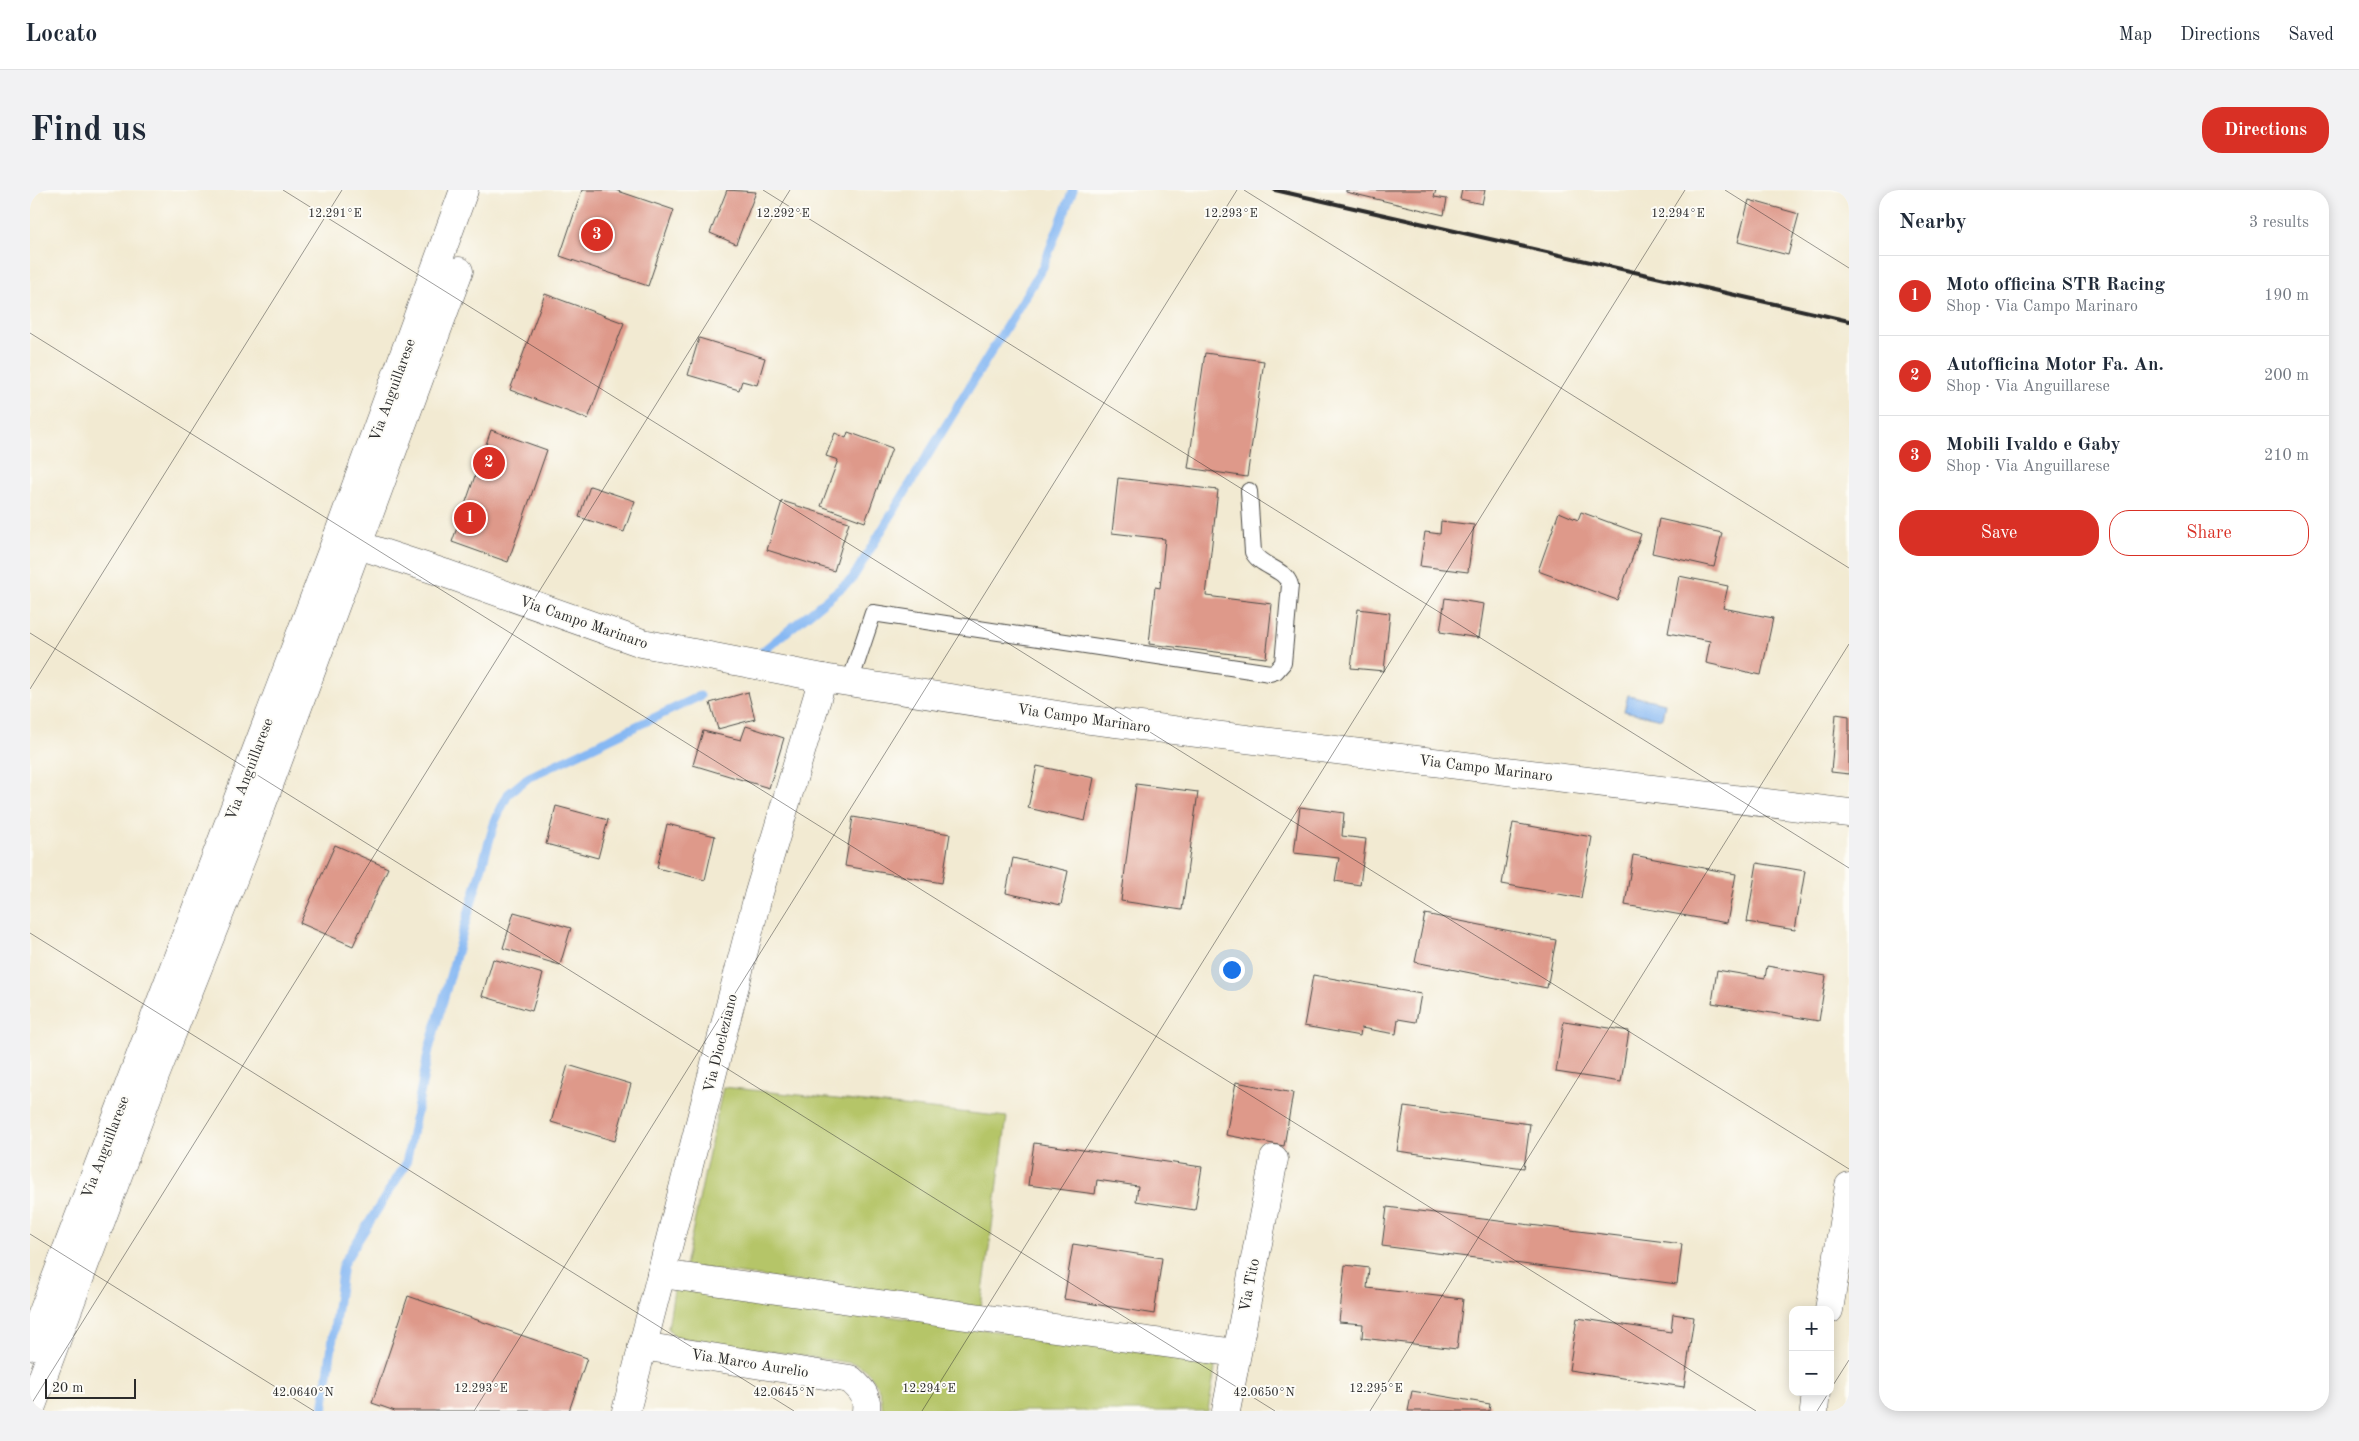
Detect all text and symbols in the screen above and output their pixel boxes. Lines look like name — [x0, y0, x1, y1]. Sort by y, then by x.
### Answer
text: Locato — [25, 23, 97, 47]
text: Map — [2119, 26, 2152, 44]
text: Directions — [2180, 26, 2260, 44]
text: Saved — [2288, 26, 2334, 44]
button: Directions — [2202, 107, 2329, 153]
text: Find us — [30, 113, 146, 148]
text: 12.291°E — [308, 208, 362, 220]
text: 12.292°E — [756, 208, 810, 220]
text: 12.293°E — [1204, 208, 1258, 220]
text: 12.294°E — [1651, 208, 1705, 220]
text: Nearby — [1899, 212, 1967, 233]
text: 3 results — [2249, 215, 2309, 231]
pin: 3 — [581, 216, 613, 254]
text: Moto officina STR Racing — [1946, 276, 2165, 295]
text: 1 — [1910, 288, 1920, 304]
text: 190 m — [2264, 288, 2309, 304]
text: Shop · Via Campo Marinaro — [1946, 299, 2138, 315]
street label: Via Anguillarese — [368, 337, 419, 444]
text: Autofficina Motor Fa. An. — [1946, 356, 2164, 375]
text: 2 — [1910, 368, 1920, 384]
text: 200 m — [2264, 368, 2309, 384]
text: Shop · Via Anguillarese — [1946, 379, 2110, 395]
text: Mobili Ivaldo e Gaby — [1946, 436, 2121, 455]
pin: 2 — [473, 444, 505, 482]
text: 3 — [1910, 448, 1920, 464]
text: 210 m — [2264, 448, 2309, 464]
text: Shop · Via Anguillarese — [1946, 459, 2110, 475]
pin: 1 — [454, 499, 486, 537]
button: Save — [1899, 510, 2099, 556]
button: Share — [2109, 510, 2309, 556]
street label: Via Campo Marinaro — [517, 594, 650, 652]
street label: Via Campo Marinaro — [1016, 703, 1152, 736]
street label: Via Anguillarese — [224, 716, 277, 823]
street label: Via Campo Marinaro — [1418, 754, 1554, 785]
your location — [1219, 957, 1245, 983]
street label: Via Diocleziano — [702, 993, 741, 1094]
street label: Via Anguillarese — [80, 1094, 133, 1201]
street label: Via Tito — [1238, 1257, 1263, 1313]
map controls — [1789, 1306, 1834, 1396]
button: + — [1789, 1306, 1834, 1351]
street label: Via Marco Aurelio — [690, 1348, 810, 1381]
button: − — [1789, 1351, 1834, 1396]
scale bar — [45, 1376, 136, 1399]
text: 20 m — [52, 1381, 83, 1395]
text: 12.295°E — [1349, 1382, 1403, 1395]
text: 12.293°E — [454, 1383, 508, 1395]
text: 12.294°E — [902, 1383, 956, 1395]
text: 42.0645°N — [753, 1386, 815, 1399]
text: 42.0650°N — [1233, 1386, 1295, 1399]
text: 42.0640°N — [272, 1387, 334, 1399]

